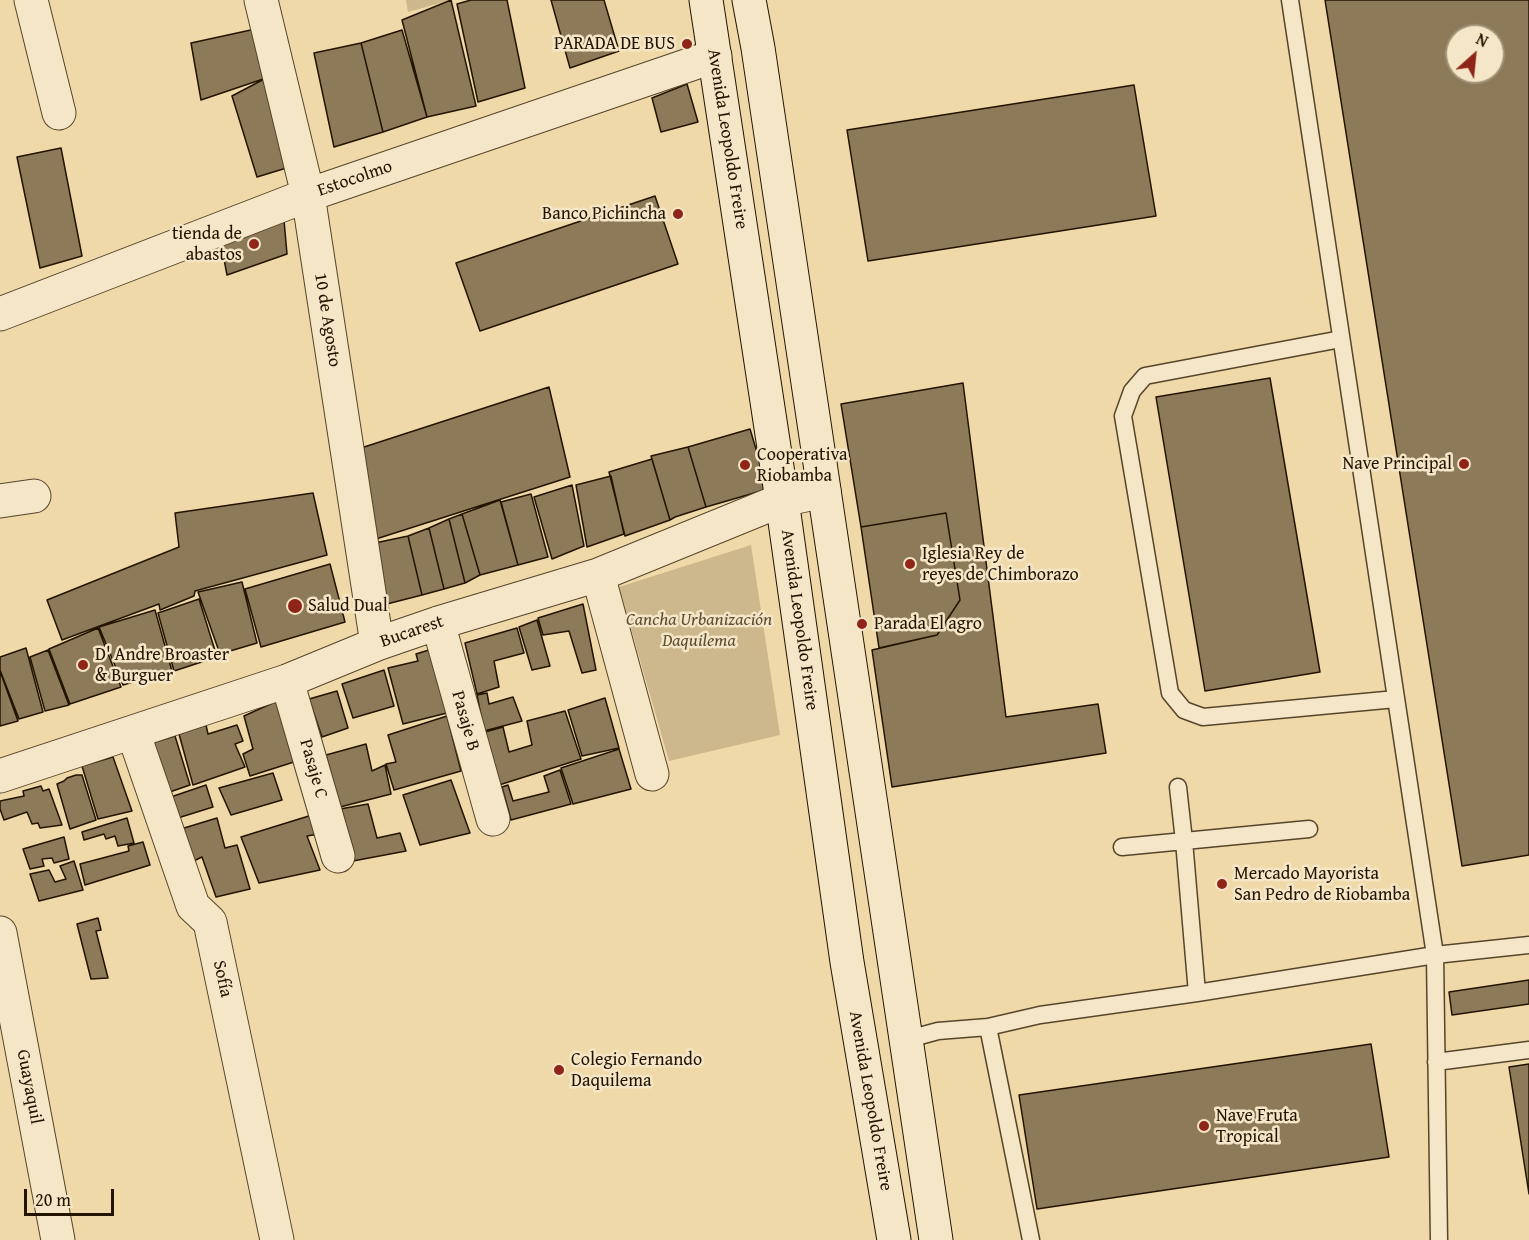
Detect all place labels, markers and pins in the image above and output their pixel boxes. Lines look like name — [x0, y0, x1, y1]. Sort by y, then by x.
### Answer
place label: PARADA DE BUS — [554, 33, 675, 55]
marker: PARADA DE BUS — [680, 37, 694, 51]
place label: Banco Pichincha — [542, 203, 666, 225]
marker: Banco Pichincha — [671, 207, 685, 221]
place label: tienda de abastos — [172, 223, 242, 266]
marker: tienda de abastos — [247, 237, 261, 251]
place label: Cooperativa Riobamba — [757, 444, 848, 486]
place label: Nave Principal — [1342, 453, 1452, 475]
marker: Nave Principal — [1457, 457, 1471, 471]
marker: Cooperativa Riobamba — [738, 458, 752, 472]
place label: Iglesia Rey de reyes de Chimborazo — [922, 543, 1079, 586]
marker: Iglesia Rey de reyes de Chimborazo — [903, 557, 917, 571]
place label: Salud Dual — [308, 595, 388, 617]
marker: Salud Dual — [286, 597, 304, 615]
place label: Parada El agro — [874, 613, 982, 635]
marker: Parada El agro — [855, 617, 869, 631]
place label: D' Andre Broaster & Burguer — [95, 644, 229, 686]
marker: D' Andre Broaster & Burguer — [76, 658, 90, 672]
place label: Mercado Mayorista San Pedro de Riobamba — [1234, 863, 1410, 906]
marker: Mercado Mayorista San Pedro de Riobamba — [1215, 877, 1229, 891]
place label: Colegio Fernando Daquilema — [571, 1049, 702, 1092]
marker: Colegio Fernando Daquilema — [552, 1063, 566, 1077]
place label: Nave Fruta Tropical — [1216, 1105, 1298, 1148]
marker: Nave Fruta Tropical — [1197, 1119, 1211, 1133]

